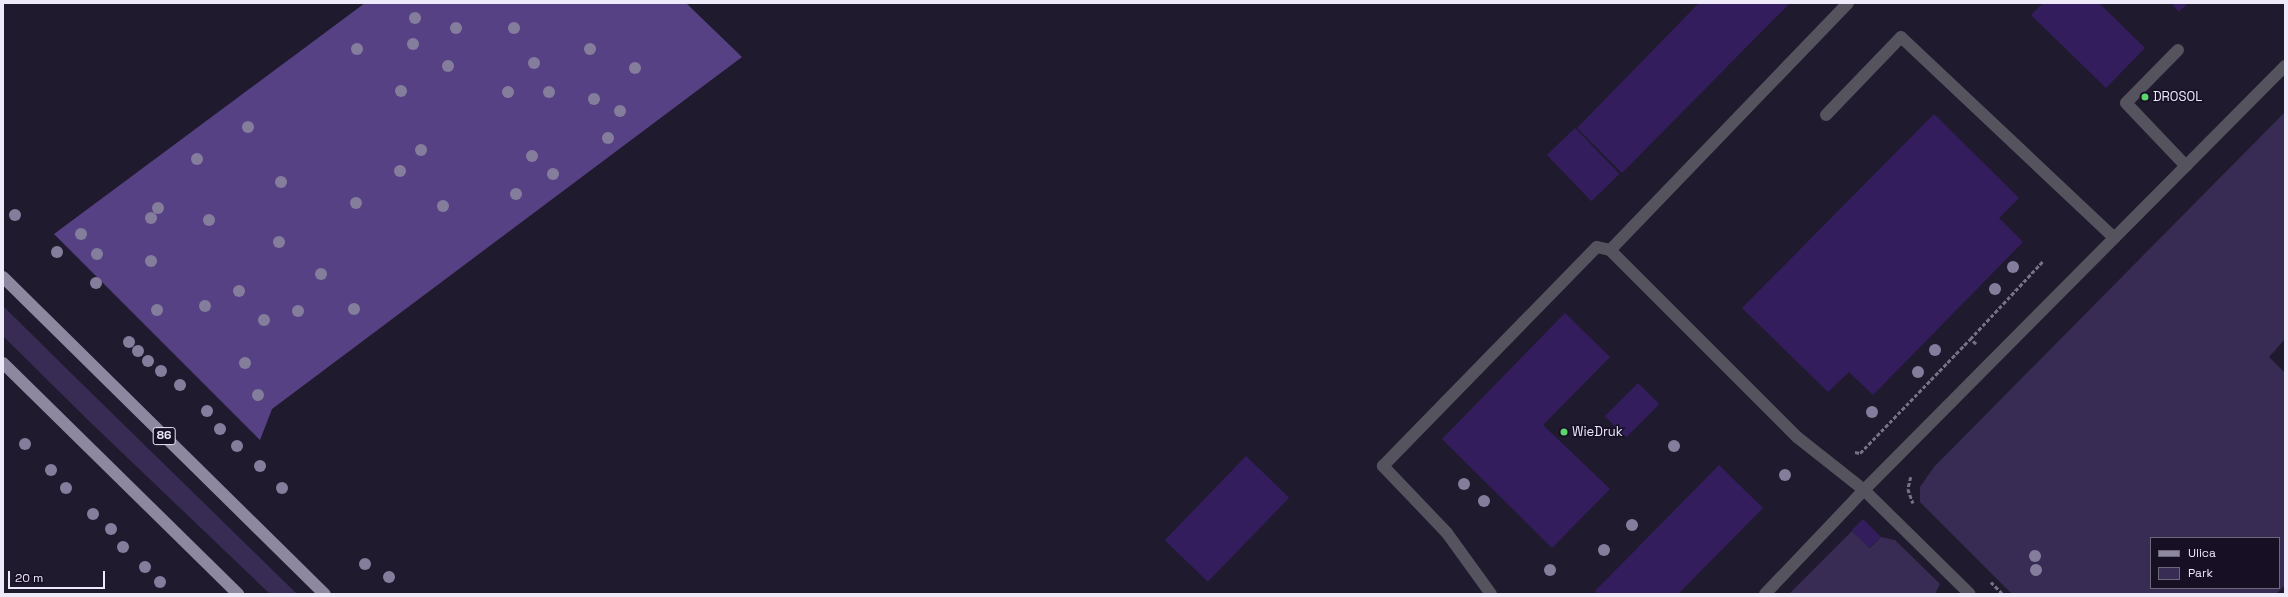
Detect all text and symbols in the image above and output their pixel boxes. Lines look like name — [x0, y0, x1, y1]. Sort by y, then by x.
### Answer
place label: DROSOL — [2153, 89, 2202, 105]
marker: DROSOL — [2140, 92, 2150, 102]
place label: WieDruk — [1572, 424, 1623, 440]
road number: 86 — [152, 426, 176, 446]
marker: WieDruk — [1559, 427, 1569, 437]
legend — [2150, 537, 2280, 589]
text: Ulica — [2188, 545, 2216, 561]
scale bar — [10, 563, 107, 589]
text: Park — [2188, 565, 2213, 581]
text: 20 m — [15, 570, 43, 586]

